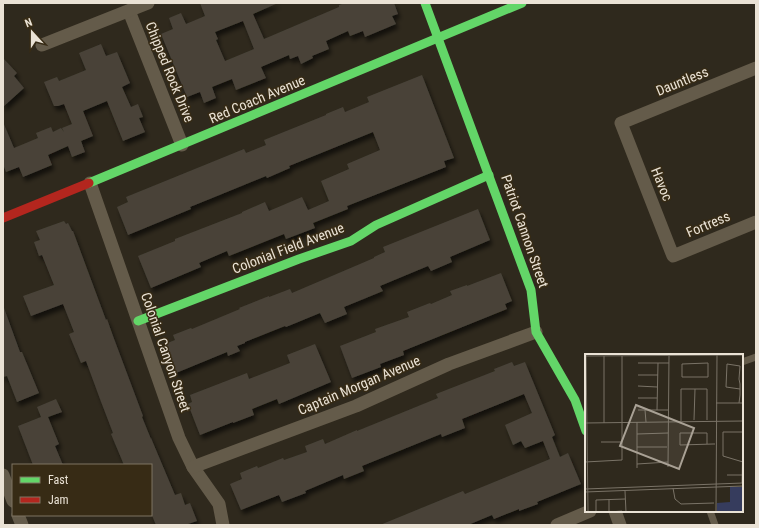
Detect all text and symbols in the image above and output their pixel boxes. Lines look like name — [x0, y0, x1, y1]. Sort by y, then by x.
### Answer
north arrow — [12, 12, 52, 52]
text: N — [23, 16, 34, 30]
street label: Chipped Rock Drive — [143, 19, 198, 125]
street label: Dauntless — [654, 63, 710, 99]
street label: Red Coach Avenue — [207, 71, 308, 126]
street label: Havoc — [648, 165, 676, 203]
street label: Patriot Cannon Street — [498, 172, 552, 290]
street label: Fortress — [684, 208, 732, 240]
street label: Colonial Field Avenue — [230, 219, 347, 277]
street label: Colonial Canyon Street — [138, 290, 194, 414]
street label: Captain Morgan Avenue — [295, 352, 423, 418]
inset map — [585, 354, 743, 512]
legend — [12, 464, 152, 516]
text: Fast — [48, 473, 69, 487]
text: Jam — [48, 493, 69, 507]

